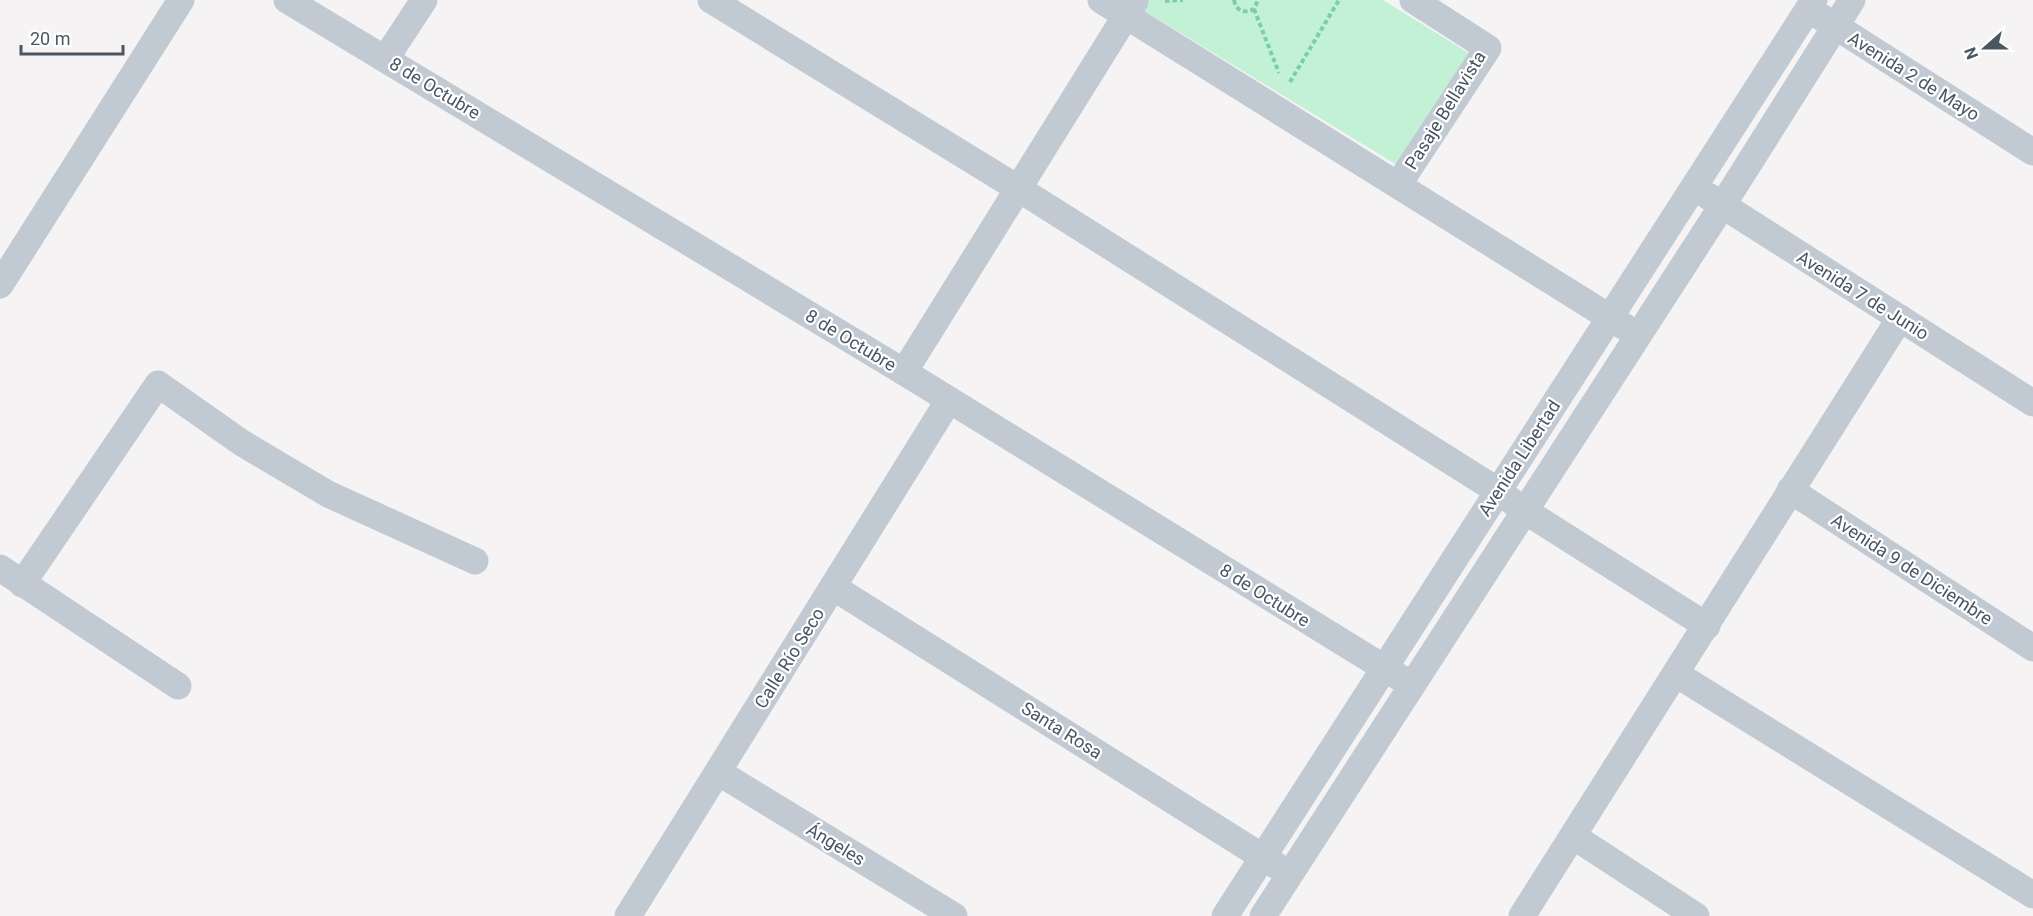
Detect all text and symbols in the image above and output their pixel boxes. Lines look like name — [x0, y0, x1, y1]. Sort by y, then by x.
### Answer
scale bar — [21, 18, 123, 56]
north arrow — [1955, 18, 2015, 78]
street label: Avenida 2 de Mayo — [1844, 27, 1984, 125]
text: 20 m — [30, 28, 70, 49]
text: N — [1961, 45, 1982, 62]
street label: Pasaje Bellavista — [1400, 47, 1490, 173]
street label: 8 de Octubre — [386, 53, 484, 123]
street label: Avenida 7 de Junio — [1793, 246, 1933, 344]
street label: 8 de Octubre — [802, 305, 900, 375]
street label: Avenida Libertad — [1474, 396, 1564, 520]
street label: Avenida 9 de Diciembre — [1828, 509, 1996, 629]
street label: 8 de Octubre — [1216, 559, 1314, 631]
street label: Calle Río Seco — [750, 604, 828, 712]
street label: Santa Rosa — [1018, 697, 1106, 763]
street label: Ángeles — [803, 818, 869, 870]

